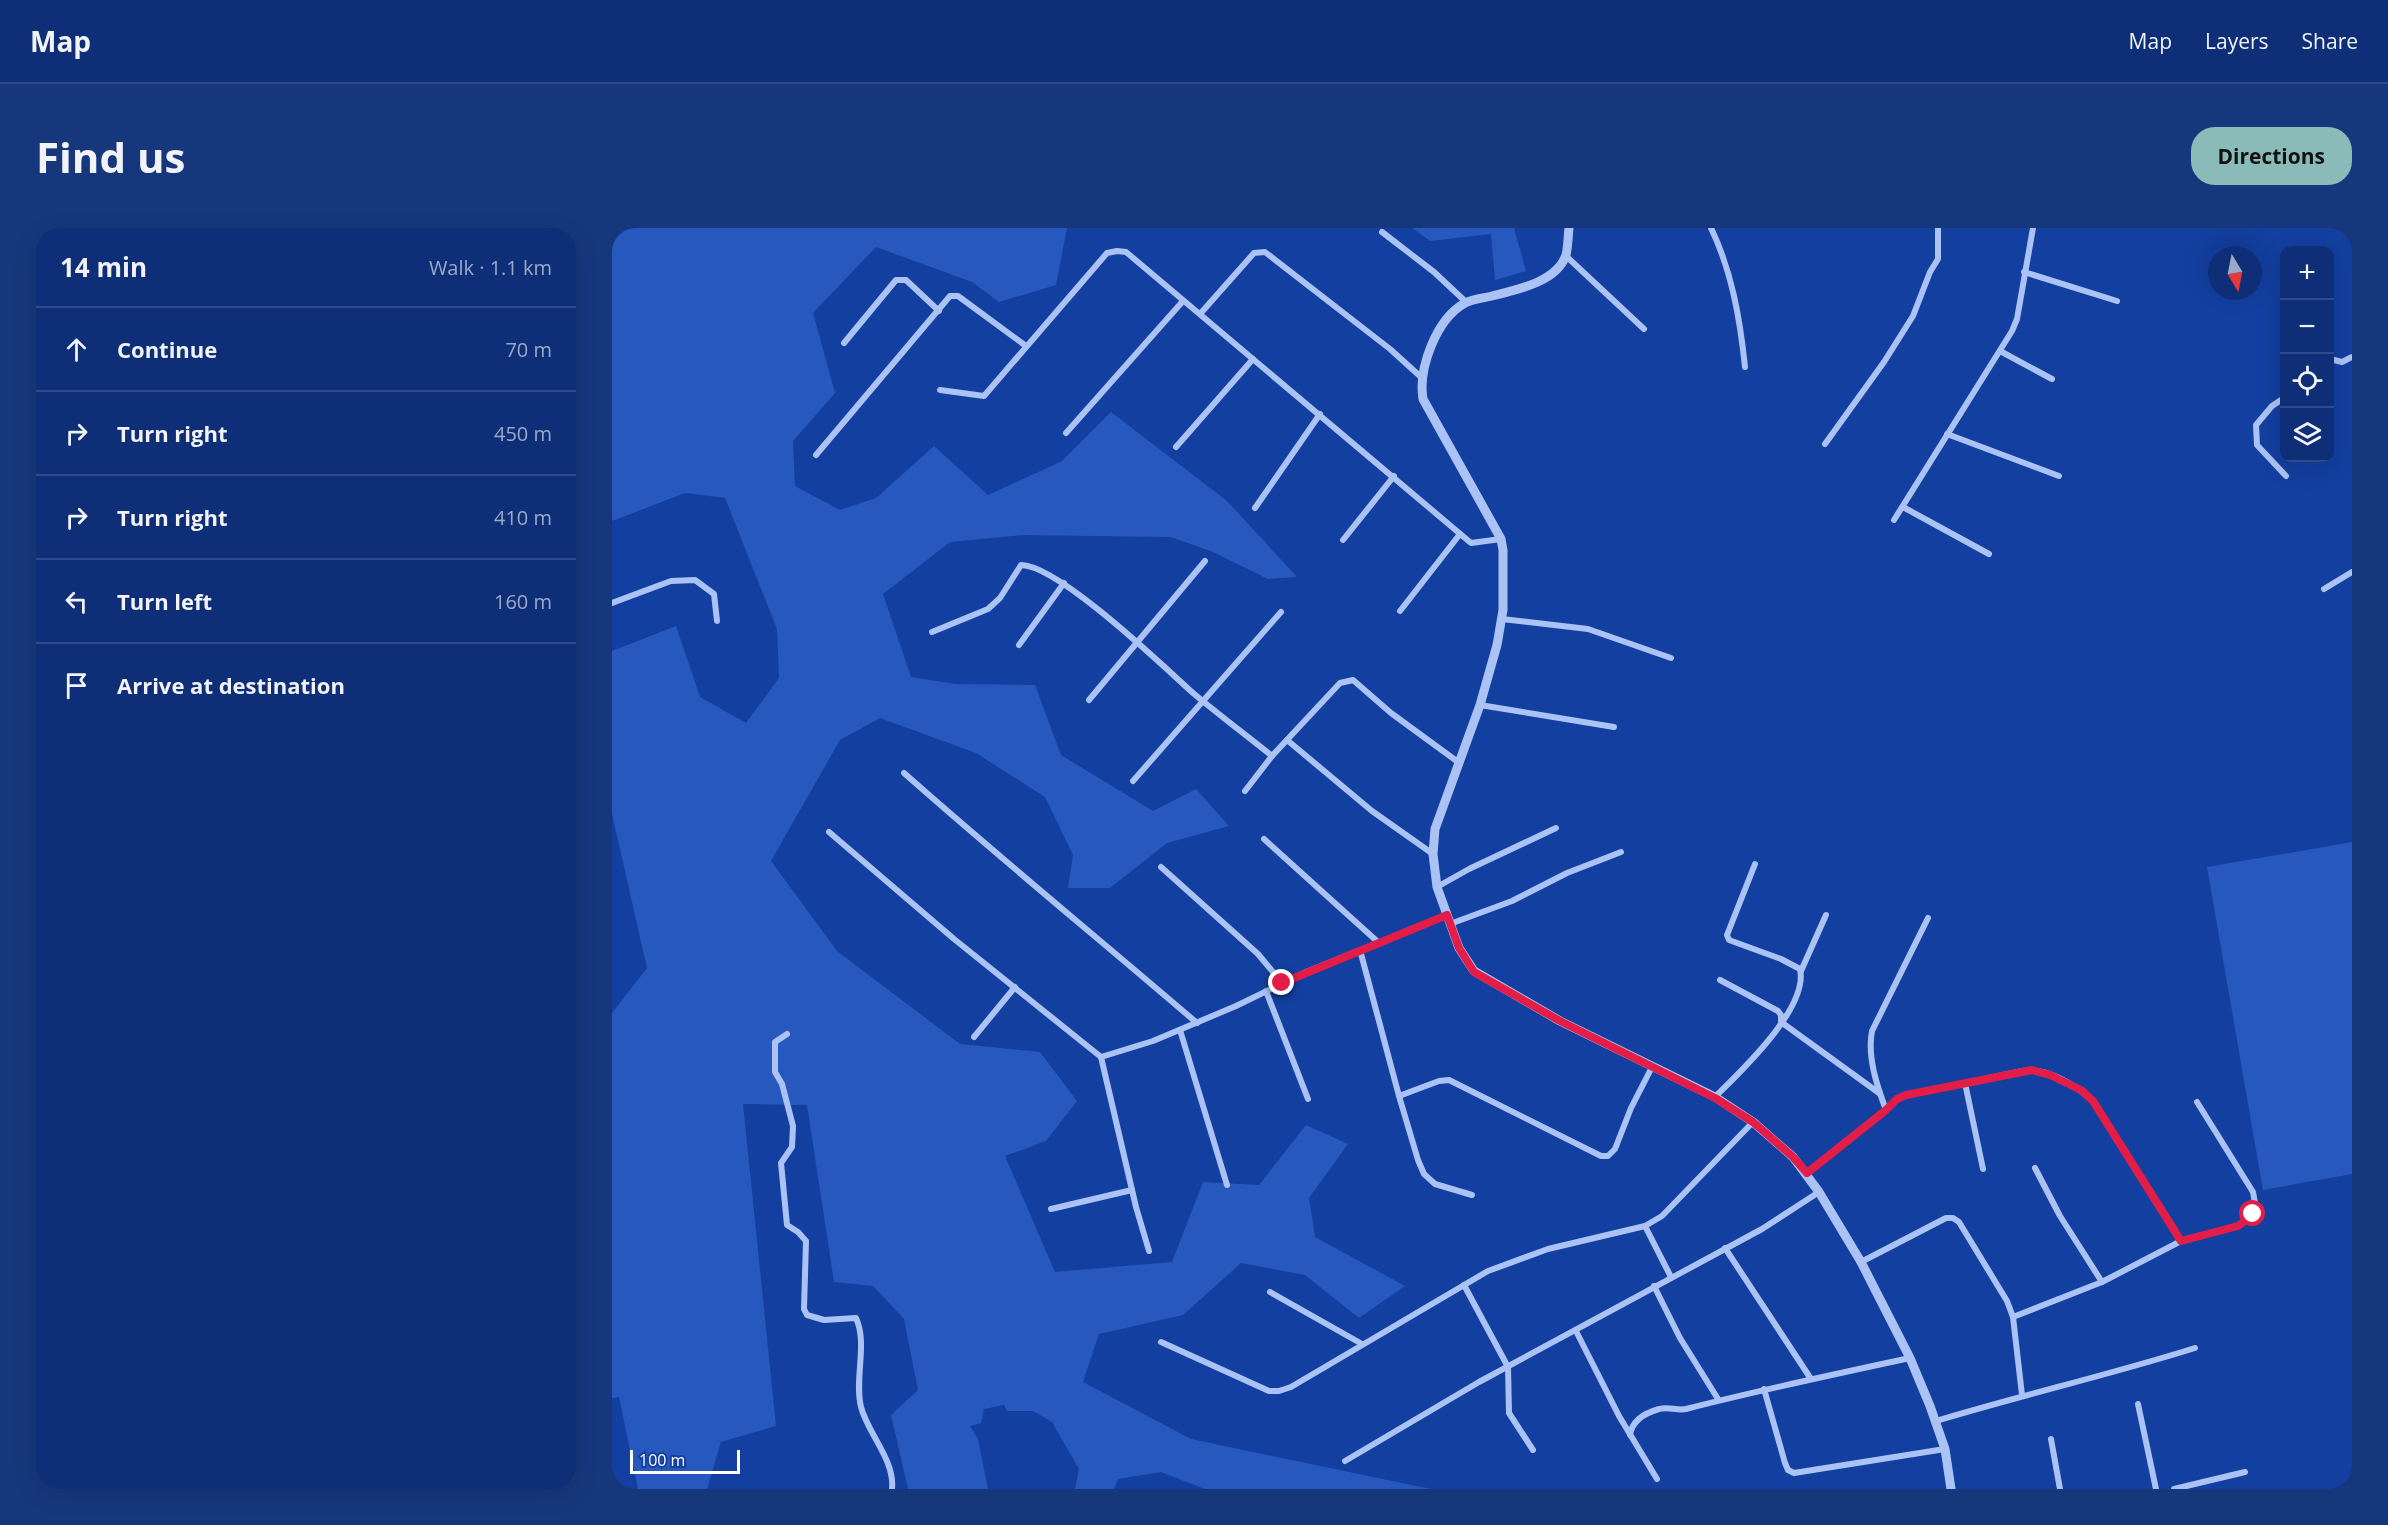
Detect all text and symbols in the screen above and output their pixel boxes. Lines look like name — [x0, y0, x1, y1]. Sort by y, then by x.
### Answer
text: Map — [30, 22, 91, 60]
text: Map — [2129, 27, 2172, 55]
text: Layers — [2205, 27, 2269, 55]
text: Share — [2302, 27, 2358, 55]
button: Directions — [2191, 127, 2352, 185]
text: Find us — [36, 128, 185, 185]
north arrow — [2208, 246, 2262, 300]
map controls — [2280, 246, 2334, 462]
button: + — [2280, 246, 2334, 300]
text: 14 min — [60, 249, 147, 285]
text: Walk · 1.1 km — [429, 254, 552, 281]
button: − — [2280, 300, 2334, 354]
icon: ahead — [60, 333, 93, 366]
text: Continue — [117, 334, 217, 364]
text: 70 m — [505, 336, 552, 363]
button: locate — [2280, 354, 2334, 408]
button: layers — [2280, 408, 2334, 462]
icon: right — [60, 417, 93, 450]
text: Turn right — [117, 418, 228, 448]
text: 450 m — [494, 420, 552, 447]
icon: right — [60, 501, 93, 534]
text: Turn right — [117, 502, 228, 532]
text: 410 m — [494, 504, 552, 531]
icon: left — [60, 585, 93, 618]
text: Turn left — [117, 586, 212, 616]
text: 160 m — [494, 588, 552, 615]
icon: arrive — [60, 669, 93, 702]
text: Arrive at destination — [117, 670, 345, 700]
route end — [1268, 969, 1294, 995]
route start — [2239, 1200, 2265, 1226]
scale bar — [630, 1447, 740, 1474]
text: 100 m — [639, 1449, 685, 1471]

